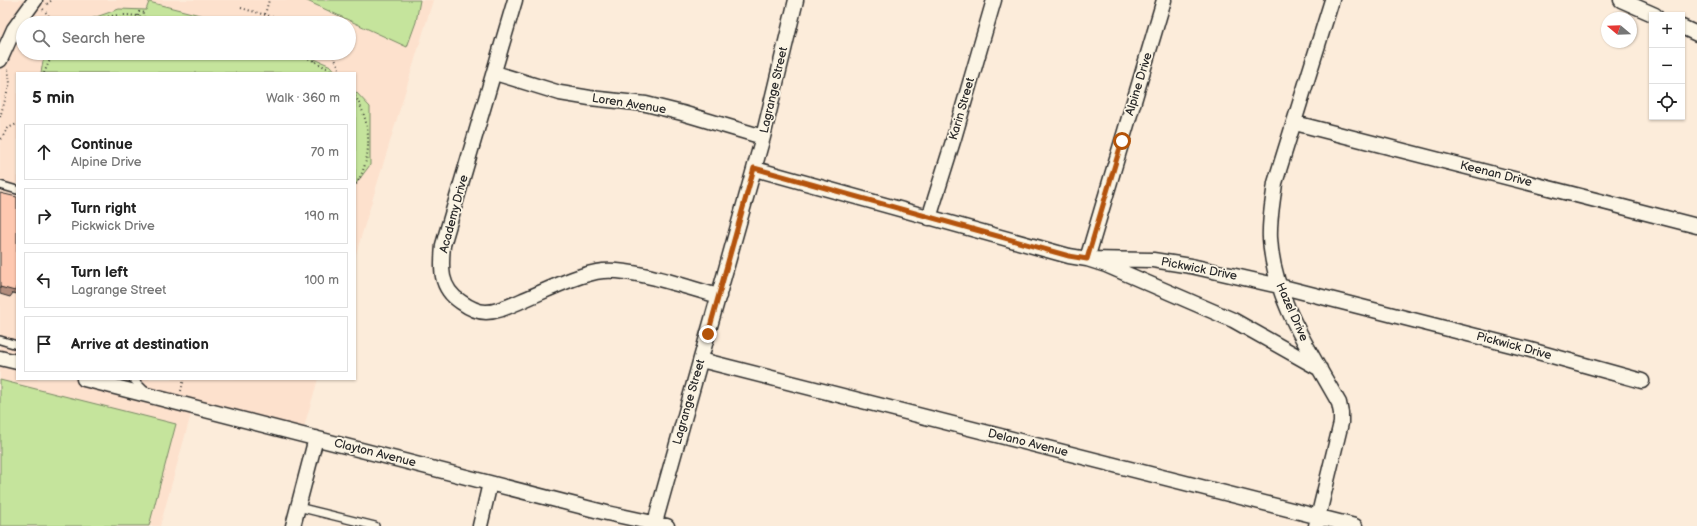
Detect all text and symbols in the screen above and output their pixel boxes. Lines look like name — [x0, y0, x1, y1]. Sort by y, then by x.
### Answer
north arrow — [1601, 12, 1637, 48]
map controls — [1649, 12, 1685, 120]
button: + — [1649, 12, 1685, 48]
search box — [16, 16, 356, 60]
icon: search — [30, 27, 52, 49]
text: Search here — [62, 29, 145, 48]
street label: Lagrange Street — [757, 45, 791, 135]
button: − — [1649, 48, 1685, 84]
street label: Alpine Drive — [1122, 51, 1156, 117]
street label: Karin Street — [946, 76, 978, 142]
button: locate — [1649, 84, 1685, 120]
text: 5 min — [32, 88, 75, 108]
text: Walk · 360 m — [266, 90, 340, 106]
street label: Loren Avenue — [591, 91, 667, 117]
route start — [1113, 132, 1131, 150]
text: Continue — [71, 135, 133, 154]
icon: ahead — [33, 141, 55, 163]
text: 70 m — [311, 144, 339, 160]
text: Alpine Drive — [71, 154, 142, 170]
street label: Keenan Drive — [1458, 158, 1534, 190]
street label: Academy Drive — [436, 173, 472, 255]
text: Turn right — [71, 199, 136, 218]
icon: right — [33, 205, 55, 227]
text: 190 m — [305, 208, 339, 224]
text: Pickwick Drive — [71, 218, 155, 234]
street label: Pickwick Drive — [1160, 254, 1238, 284]
text: Turn left — [71, 263, 128, 282]
icon: left — [33, 269, 55, 291]
text: 100 m — [304, 272, 339, 288]
street label: Hazel Drive — [1272, 280, 1312, 344]
text: Lagrange Street — [71, 282, 166, 298]
route end — [699, 325, 717, 343]
street label: Pickwick Drive — [1475, 329, 1553, 363]
icon: arrive — [33, 333, 55, 355]
text: Arrive at destination — [71, 335, 209, 354]
street label: Lagrange Street — [670, 357, 708, 446]
street label: Delano Avenue — [986, 426, 1070, 460]
street label: Clayton Avenue — [333, 436, 417, 470]

